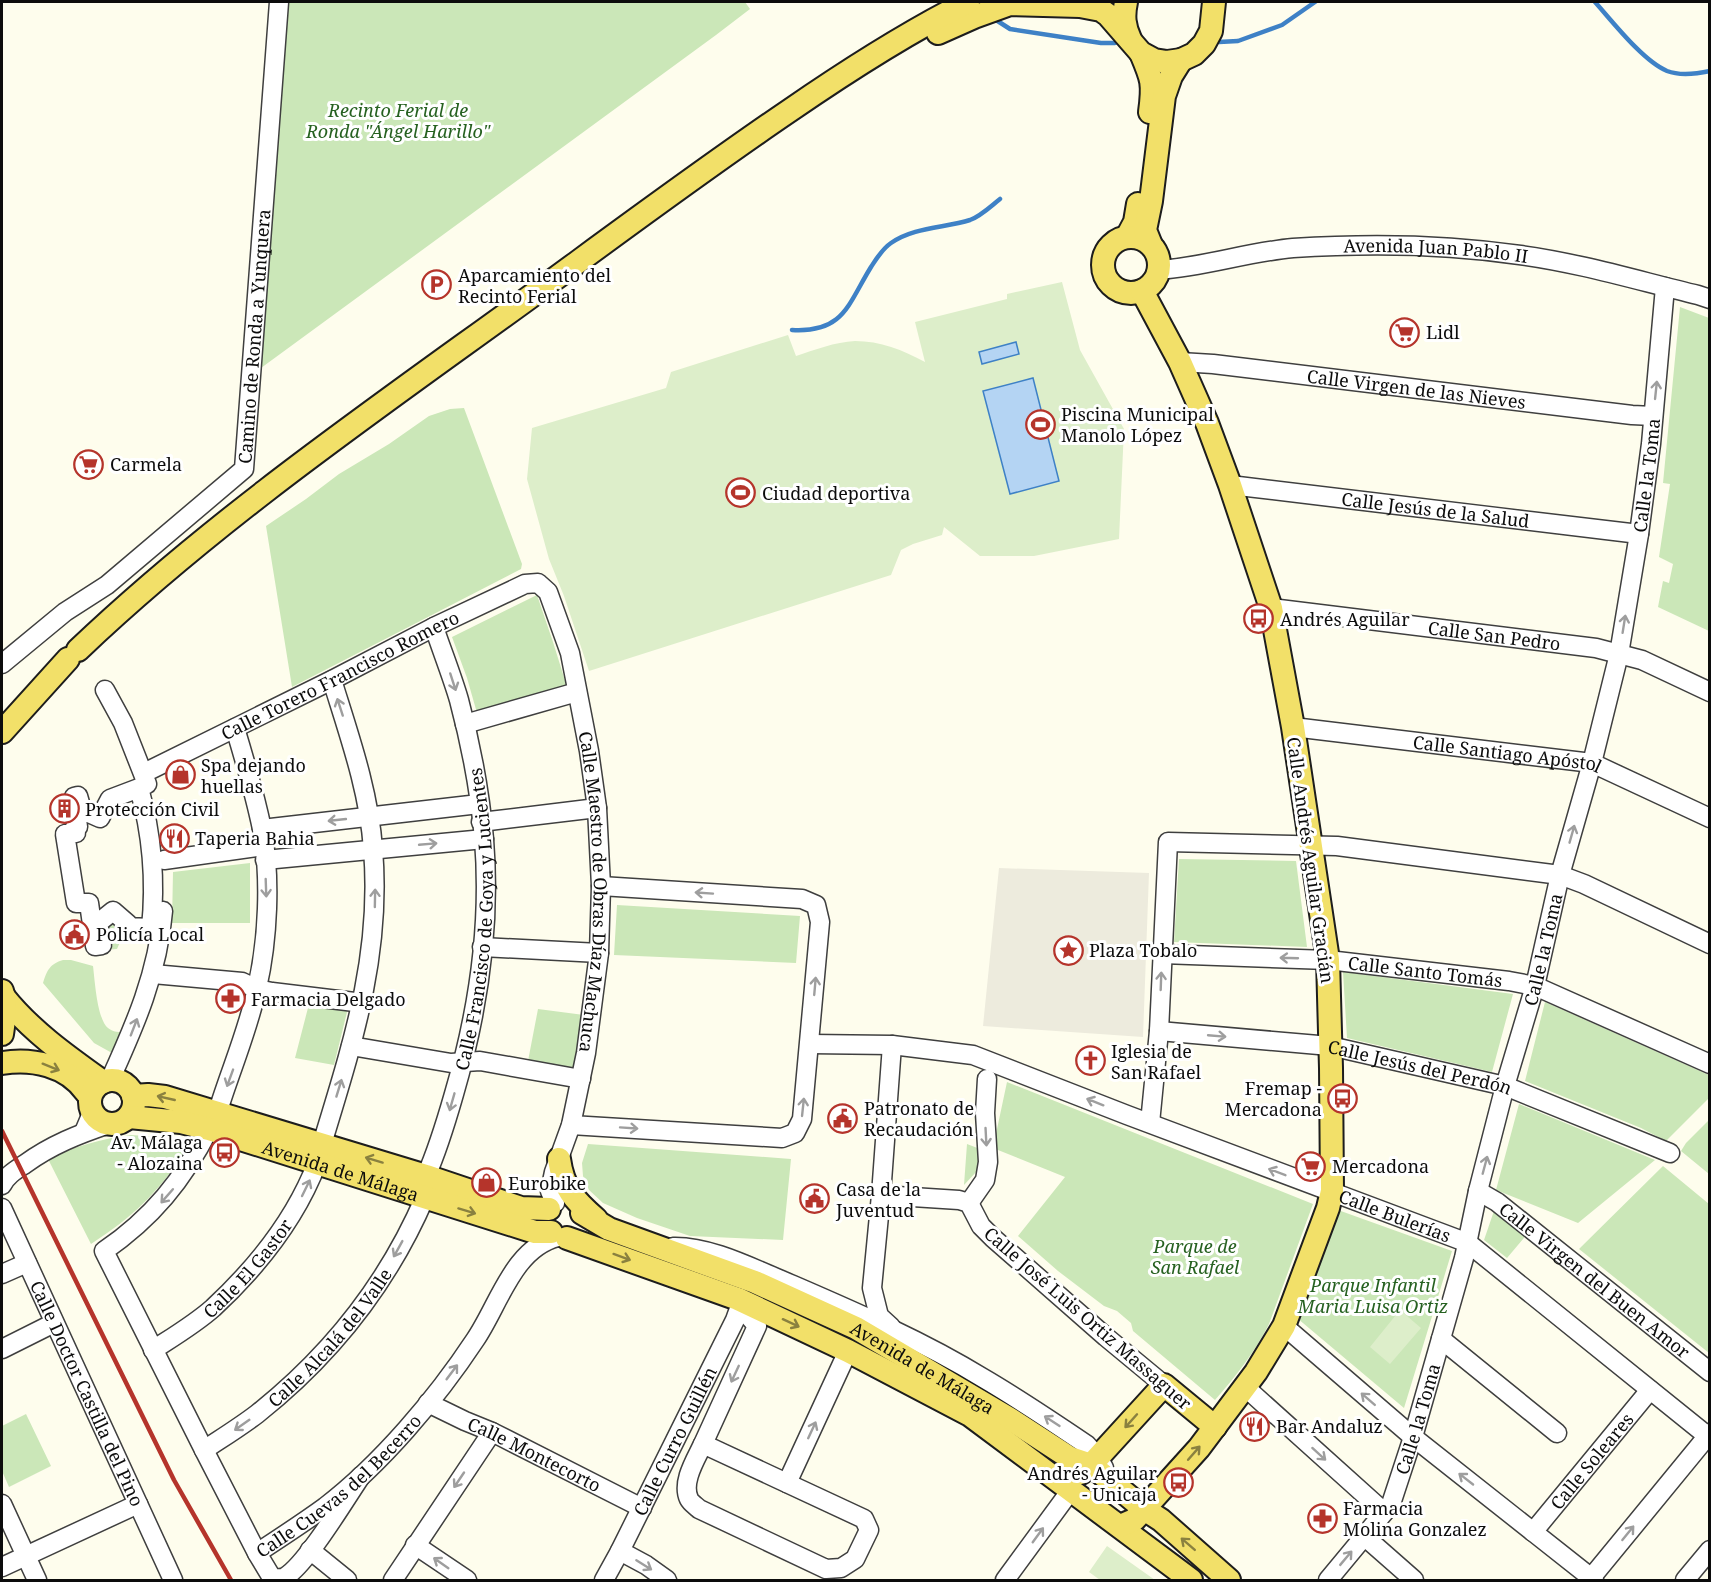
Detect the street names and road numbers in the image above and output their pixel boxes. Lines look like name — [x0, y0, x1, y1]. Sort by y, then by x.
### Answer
street label: Camino de Ronda a Yunquera — [232, 208, 275, 465]
street label: Avenida Juan Pablo II — [1343, 233, 1530, 268]
street label: Calle Virgen de las Nieves — [1306, 364, 1527, 414]
street label: Calle la Toma — [1627, 417, 1665, 534]
street label: Calle Jesús de la Salud — [1340, 486, 1531, 533]
street label: Calle Torero Francisco Romero — [217, 605, 463, 745]
street label: Calle San Pedro — [1427, 615, 1562, 656]
street label: Calle Maestro de Obras Díaz Machuca — [573, 729, 613, 1054]
street label: Calle Santiago Apóstol — [1412, 730, 1606, 778]
street label: Calle Andrés Aguilar Gracián — [1282, 735, 1340, 985]
street label: Calle Francisco de Goya y Lucientes — [449, 766, 498, 1073]
street label: Calle la Toma — [1518, 891, 1568, 1009]
street label: Calle Santo Tomás — [1347, 950, 1504, 992]
street label: Calle Jesús del Perdón — [1326, 1034, 1516, 1100]
street label: Avenida de Málaga — [259, 1135, 422, 1207]
street label: Calle Bulerías — [1336, 1184, 1454, 1247]
street label: Calle Virgen del Buen Amor — [1494, 1197, 1695, 1364]
street label: Calle El Gastor — [198, 1214, 298, 1323]
street label: Calle José Luis Ortiz Massaguer — [979, 1221, 1197, 1415]
street label: Calle Alcalá del Valle — [263, 1264, 397, 1412]
street label: Calle Doctor Castilla del Pino — [25, 1277, 149, 1510]
street label: Avenida de Málaga — [846, 1316, 999, 1419]
street label: Calle la Toma — [1390, 1360, 1445, 1477]
street label: Calle Curro Guillén — [628, 1362, 722, 1520]
street label: Calle Soleares — [1545, 1408, 1638, 1514]
street label: Calle Cuevas del Becerro — [251, 1409, 426, 1563]
street label: Calle Montecorto — [464, 1411, 605, 1497]

